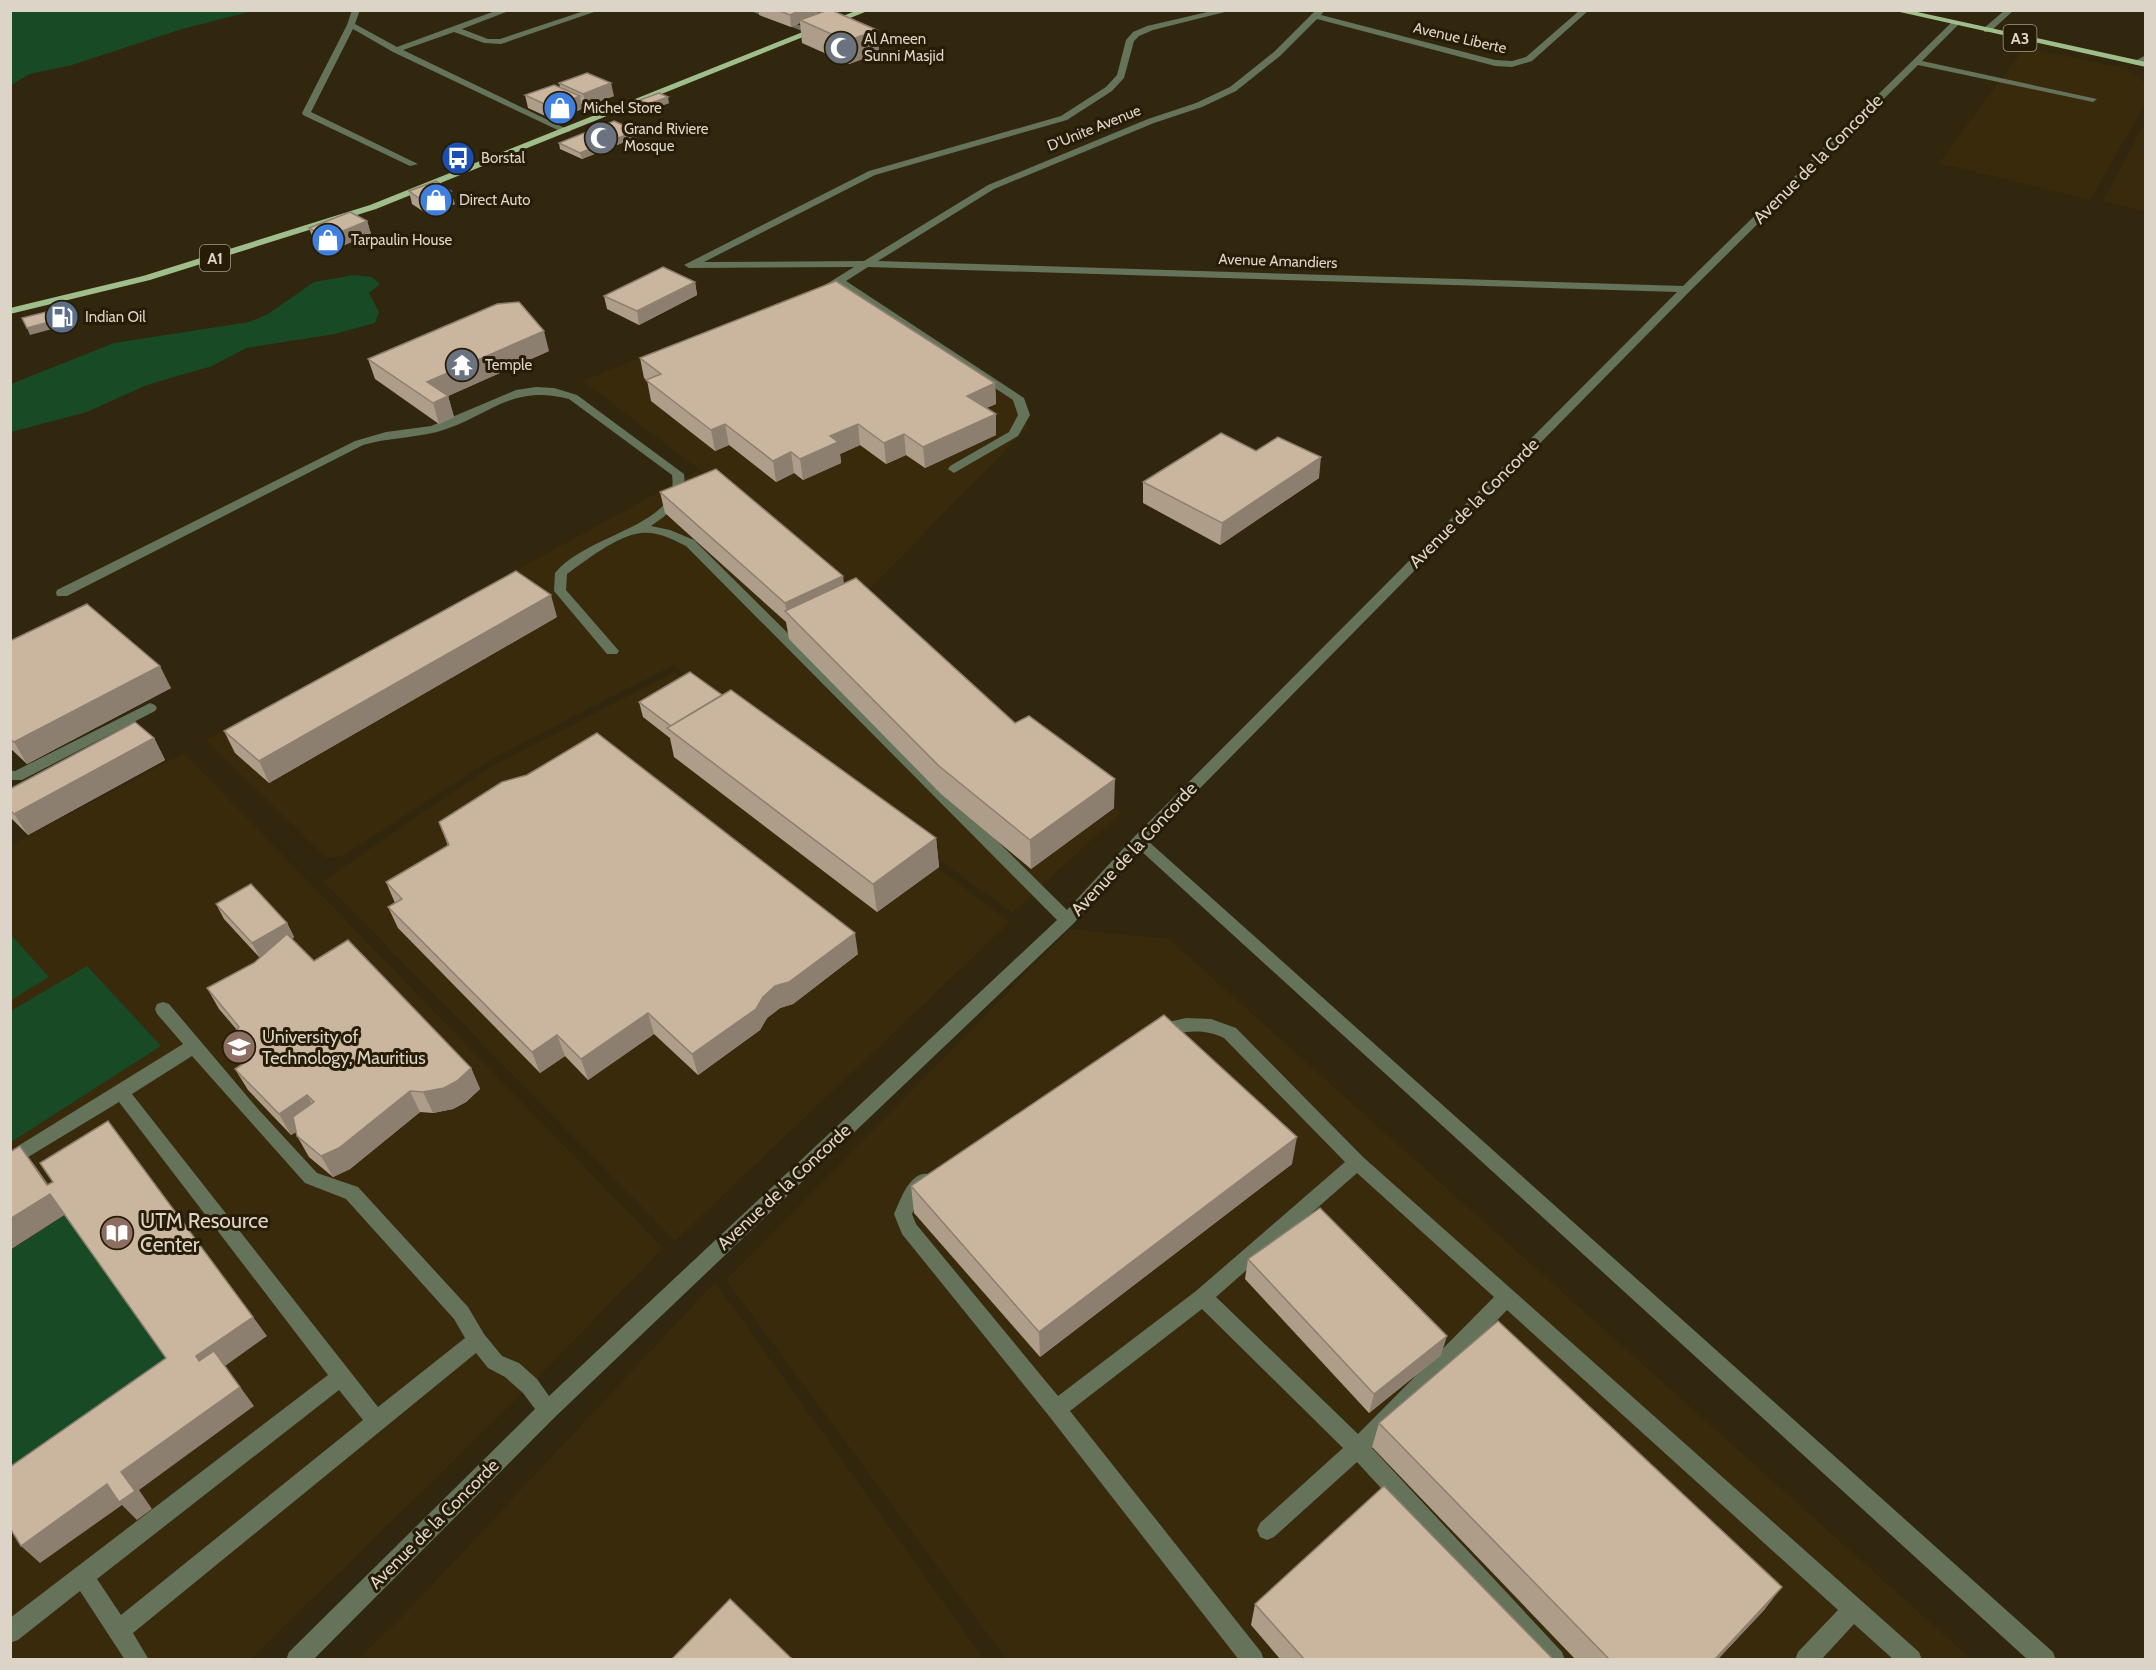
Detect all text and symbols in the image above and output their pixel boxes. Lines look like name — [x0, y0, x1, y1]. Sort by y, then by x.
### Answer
street label: Avenue Liberte — [1412, 19, 1509, 58]
road number: A3 — [2004, 25, 2036, 51]
mosque icon: Al Ameen Sunni Masjid — [823, 30, 859, 66]
place label: Al Ameen Sunni Masjid — [864, 30, 944, 65]
street label: Avenue de la Concorde — [1748, 89, 1888, 229]
shop icon: Michel Store — [542, 90, 578, 126]
place label: Michel Store — [583, 99, 662, 117]
street label: D'Unite Avenue — [1045, 101, 1144, 155]
mosque icon: Grand Riviere Mosque — [583, 120, 619, 156]
place label: Grand Riviere Mosque — [624, 120, 709, 155]
bus stop icon: Borstal — [440, 140, 476, 176]
place label: Borstal — [481, 149, 525, 167]
shop icon: Direct Auto — [418, 182, 454, 218]
place label: Direct Auto — [459, 191, 531, 209]
shop icon: Tarpaulin House — [310, 222, 346, 258]
place label: Tarpaulin House — [351, 231, 453, 249]
road number: A1 — [200, 245, 230, 271]
street label: Avenue Amandiers — [1218, 250, 1338, 272]
fuel station icon: Indian Oil — [44, 299, 80, 335]
place label: Indian Oil — [85, 308, 146, 326]
temple icon: Temple — [444, 347, 480, 383]
place label: Temple — [485, 356, 532, 374]
street label: Avenue de la Concorde — [1404, 433, 1544, 573]
street label: Avenue de la Concorde — [1066, 778, 1202, 920]
place label: University of Technology, Mauritius — [262, 1026, 426, 1069]
school or university icon: University of Technology, Mauritius — [221, 1029, 257, 1065]
street label: Avenue de la Concorde — [713, 1119, 855, 1255]
place label: UTM Resource Center — [140, 1208, 269, 1257]
library icon: UTM Resource Center — [99, 1215, 135, 1251]
street label: Avenue de la Concorde — [364, 1454, 504, 1594]

